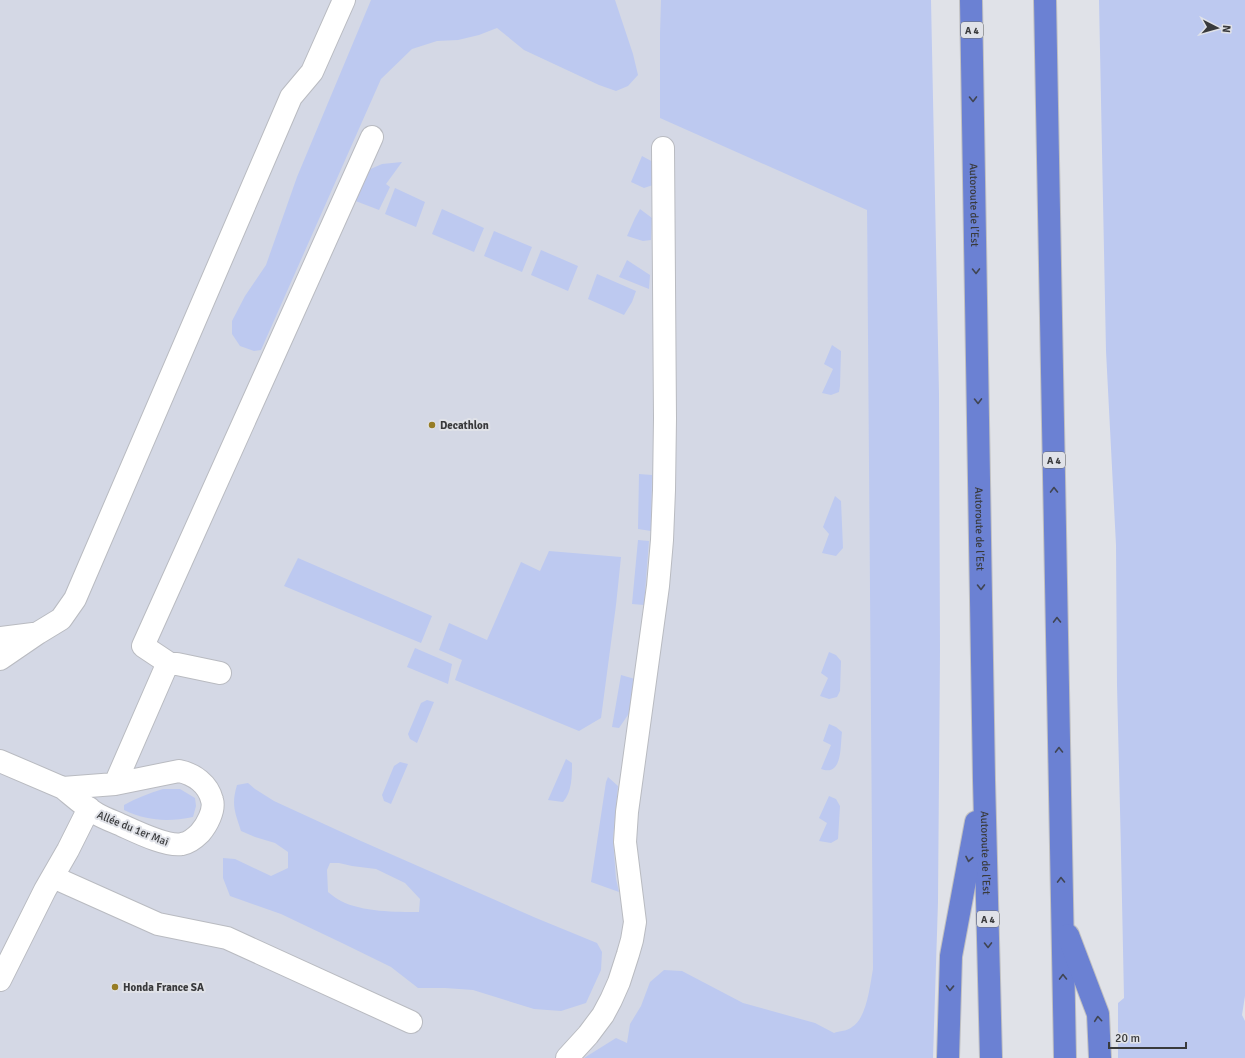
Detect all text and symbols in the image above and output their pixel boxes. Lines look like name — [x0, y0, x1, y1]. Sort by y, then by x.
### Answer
north arrow — [1197, 8, 1237, 48]
road number: A 4 — [961, 22, 983, 38]
text: N — [1220, 25, 1233, 33]
one-way arrow — [969, 96, 977, 102]
street label: Autoroute de l’Est — [967, 163, 981, 247]
one-way arrow — [972, 268, 980, 274]
one-way arrow — [974, 398, 982, 404]
place label: Decathlon — [440, 419, 489, 432]
marker: Decathlon — [427, 420, 437, 430]
road number: A 4 — [1043, 452, 1065, 468]
street label: Autoroute de l’Est — [972, 487, 987, 571]
one-way arrow — [1050, 487, 1058, 493]
one-way arrow — [977, 584, 985, 590]
one-way arrow — [1052, 617, 1061, 623]
one-way arrow — [1055, 747, 1063, 753]
street label: Allée du 1er Mai — [95, 808, 170, 849]
street label: Autoroute de l’Est — [978, 811, 993, 895]
one-way arrow — [965, 856, 974, 862]
one-way arrow — [1057, 877, 1066, 883]
road number: A 4 — [977, 911, 999, 927]
one-way arrow — [984, 942, 992, 948]
one-way arrow — [1059, 974, 1067, 980]
place label: Honda France SA — [123, 981, 204, 994]
marker: Honda France SA — [110, 982, 120, 992]
one-way arrow — [946, 985, 954, 991]
one-way arrow — [1093, 1016, 1102, 1022]
scale bar — [1109, 1024, 1186, 1050]
text: 20 m — [1115, 1031, 1140, 1046]

